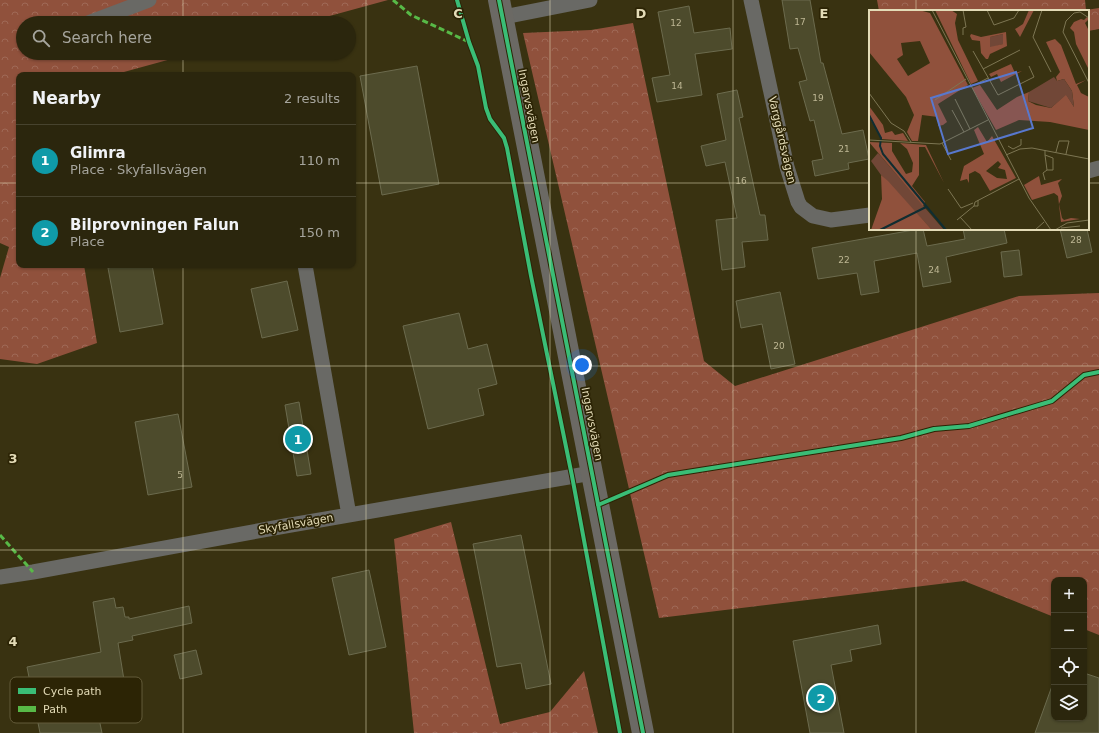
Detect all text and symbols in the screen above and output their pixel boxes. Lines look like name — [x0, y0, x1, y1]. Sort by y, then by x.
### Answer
text: C — [453, 6, 463, 21]
text: D — [636, 6, 647, 21]
text: E — [820, 6, 828, 21]
inset map — [869, 10, 1089, 230]
search box — [16, 16, 356, 60]
house number: 17 — [794, 17, 806, 27]
house number: 12 — [670, 18, 682, 28]
icon: search — [30, 27, 52, 49]
text: Search here — [62, 29, 152, 47]
street label: Ingarvsvägen — [515, 68, 543, 144]
house number: 14 — [671, 81, 683, 91]
text: Nearby — [32, 88, 101, 108]
text: 2 results — [284, 91, 340, 106]
house number: 19 — [812, 93, 824, 103]
street label: Varggårdsvägen — [766, 95, 798, 185]
text: Glimra — [70, 144, 126, 162]
house number: 21 — [838, 144, 850, 154]
text: 1 — [40, 153, 50, 168]
text: 110 m — [298, 153, 340, 168]
text: Place · Skyfallsvägen — [70, 162, 207, 177]
house number: 16 — [735, 176, 747, 186]
text: Bilprovningen Falun — [70, 216, 239, 234]
text: 2 — [40, 225, 50, 240]
text: 150 m — [298, 225, 340, 240]
text: Place — [70, 234, 105, 249]
house number: 28 — [1070, 235, 1082, 245]
house number: 22 — [838, 255, 850, 265]
house number: 24 — [928, 265, 940, 275]
house number: 20 — [773, 341, 785, 351]
your location — [572, 355, 592, 375]
street label: Ingarvsvägen — [578, 386, 606, 462]
pin: 1 — [285, 424, 311, 454]
text: 3 — [8, 451, 18, 466]
house number: 5 — [177, 470, 183, 480]
street label: Skyfallsvägen — [257, 511, 335, 537]
map controls — [1051, 577, 1087, 721]
button: + — [1051, 577, 1087, 613]
button: − — [1051, 613, 1087, 649]
text: 4 — [8, 634, 18, 649]
button: locate — [1051, 649, 1087, 685]
legend — [10, 677, 142, 723]
pin: 2 — [808, 683, 834, 713]
text: Cycle path — [43, 685, 102, 698]
button: layers — [1051, 685, 1087, 721]
text: Path — [43, 703, 67, 716]

